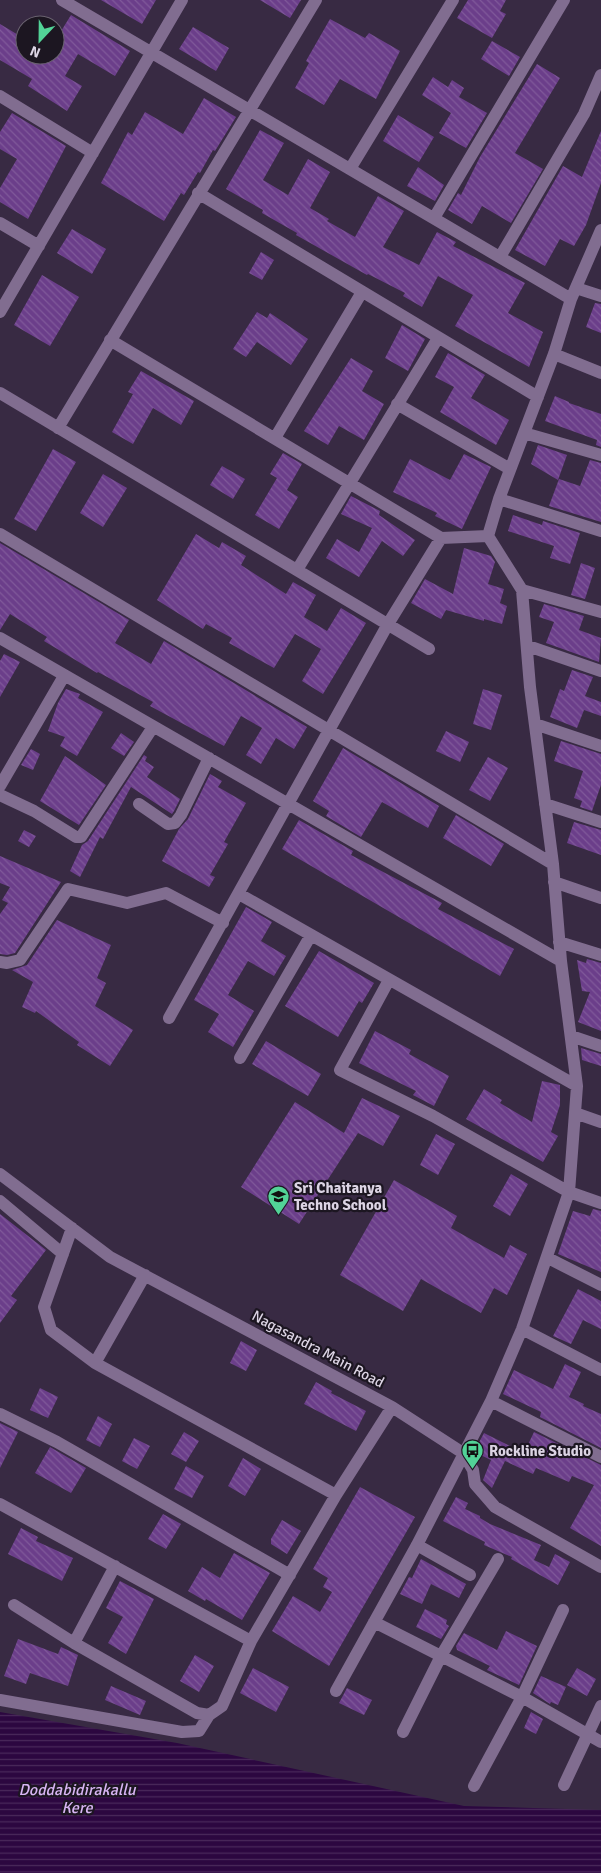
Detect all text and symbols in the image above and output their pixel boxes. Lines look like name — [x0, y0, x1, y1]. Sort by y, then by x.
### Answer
north arrow — [15, 15, 65, 65]
text: N — [28, 42, 43, 61]
place label: Sri Chaitanya Techno School — [294, 1179, 387, 1214]
school or university icon: Sri Chaitanya Techno School — [266, 1185, 290, 1216]
street label: Nagasandra Main Road — [249, 1306, 387, 1392]
bus stop icon: Rockline Studio — [461, 1439, 485, 1470]
place label: Rockline Studio — [489, 1442, 591, 1460]
water label: Doddabidirakallu Kere — [18, 1780, 137, 1818]

